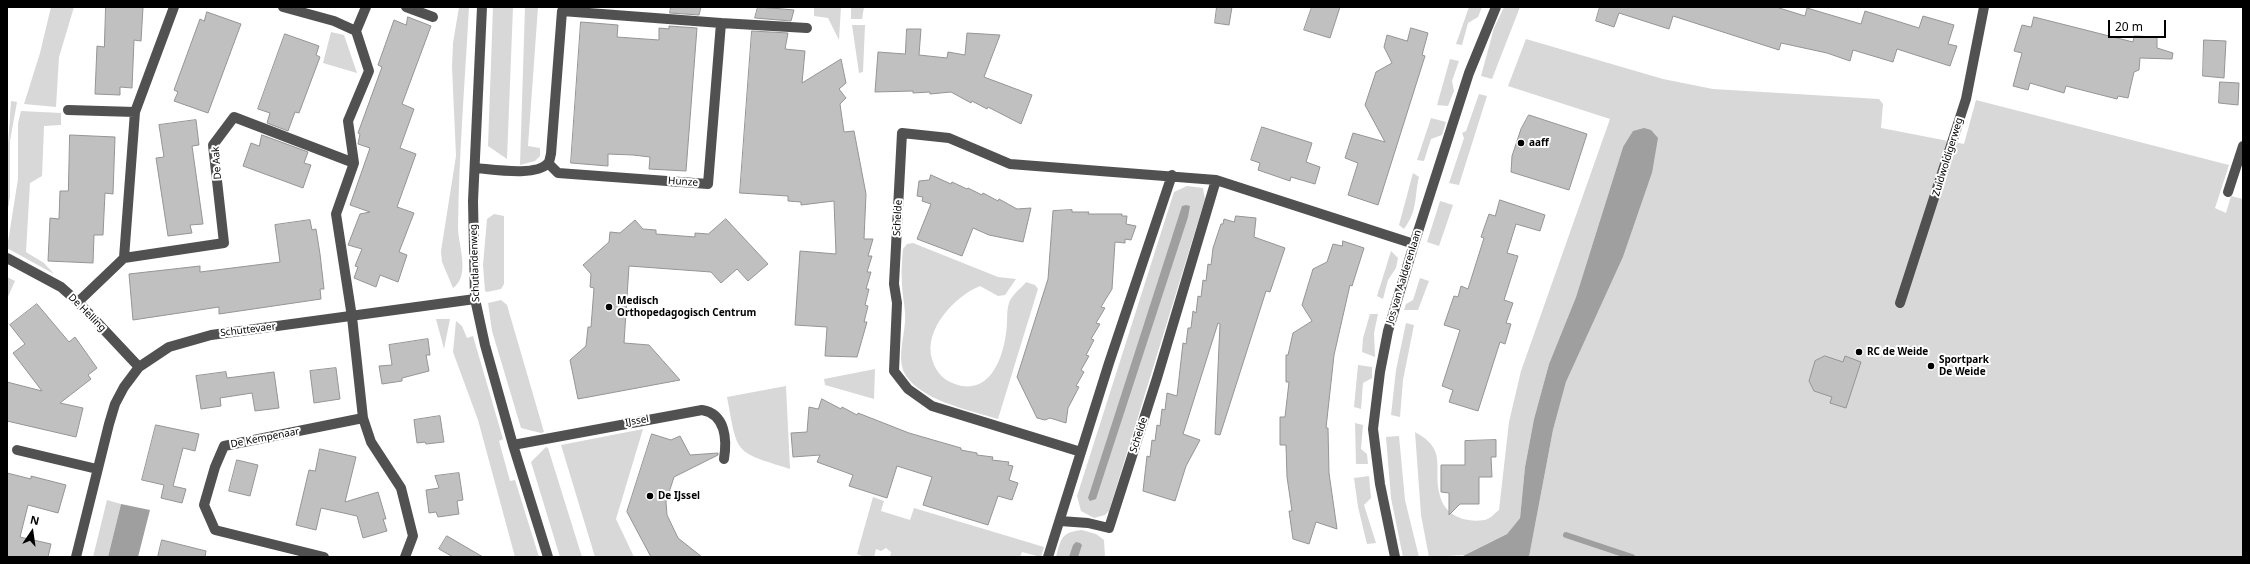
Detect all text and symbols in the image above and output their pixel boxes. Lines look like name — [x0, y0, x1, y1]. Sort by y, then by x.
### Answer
scale bar — [2110, 12, 2168, 38]
text: 20 m — [2115, 18, 2143, 35]
street label: Zuidwoldigerweg — [1930, 116, 1966, 198]
place label: aaff — [1529, 137, 1549, 149]
marker: aaff — [1516, 138, 1526, 148]
street label: De Aak — [210, 146, 224, 180]
street label: Hunze — [668, 175, 698, 189]
street label: Schelde — [891, 199, 905, 237]
street label: Schutlandenweg — [468, 224, 482, 302]
street label: Jos van Aalderenlaan — [1384, 229, 1424, 325]
street label: De Helling — [66, 292, 108, 334]
place label: Medisch Orthopedagogisch Centrum — [617, 295, 756, 318]
marker: Medisch Orthopedagogisch Centrum — [604, 302, 614, 312]
street label: Schuttevaer — [220, 321, 276, 339]
place label: RC de Weide — [1867, 346, 1928, 358]
marker: RC de Weide — [1854, 347, 1864, 357]
place label: Sportpark De Weide — [1939, 354, 1989, 378]
marker: Sportpark De Weide — [1926, 361, 1936, 371]
street label: IJssel — [624, 413, 650, 429]
street label: Schelde — [1128, 416, 1150, 454]
street label: De Kempenaar — [229, 425, 301, 451]
place label: De IJssel — [658, 490, 700, 502]
marker: De IJssel — [645, 491, 655, 501]
north arrow — [12, 512, 52, 552]
text: N — [29, 512, 41, 528]

